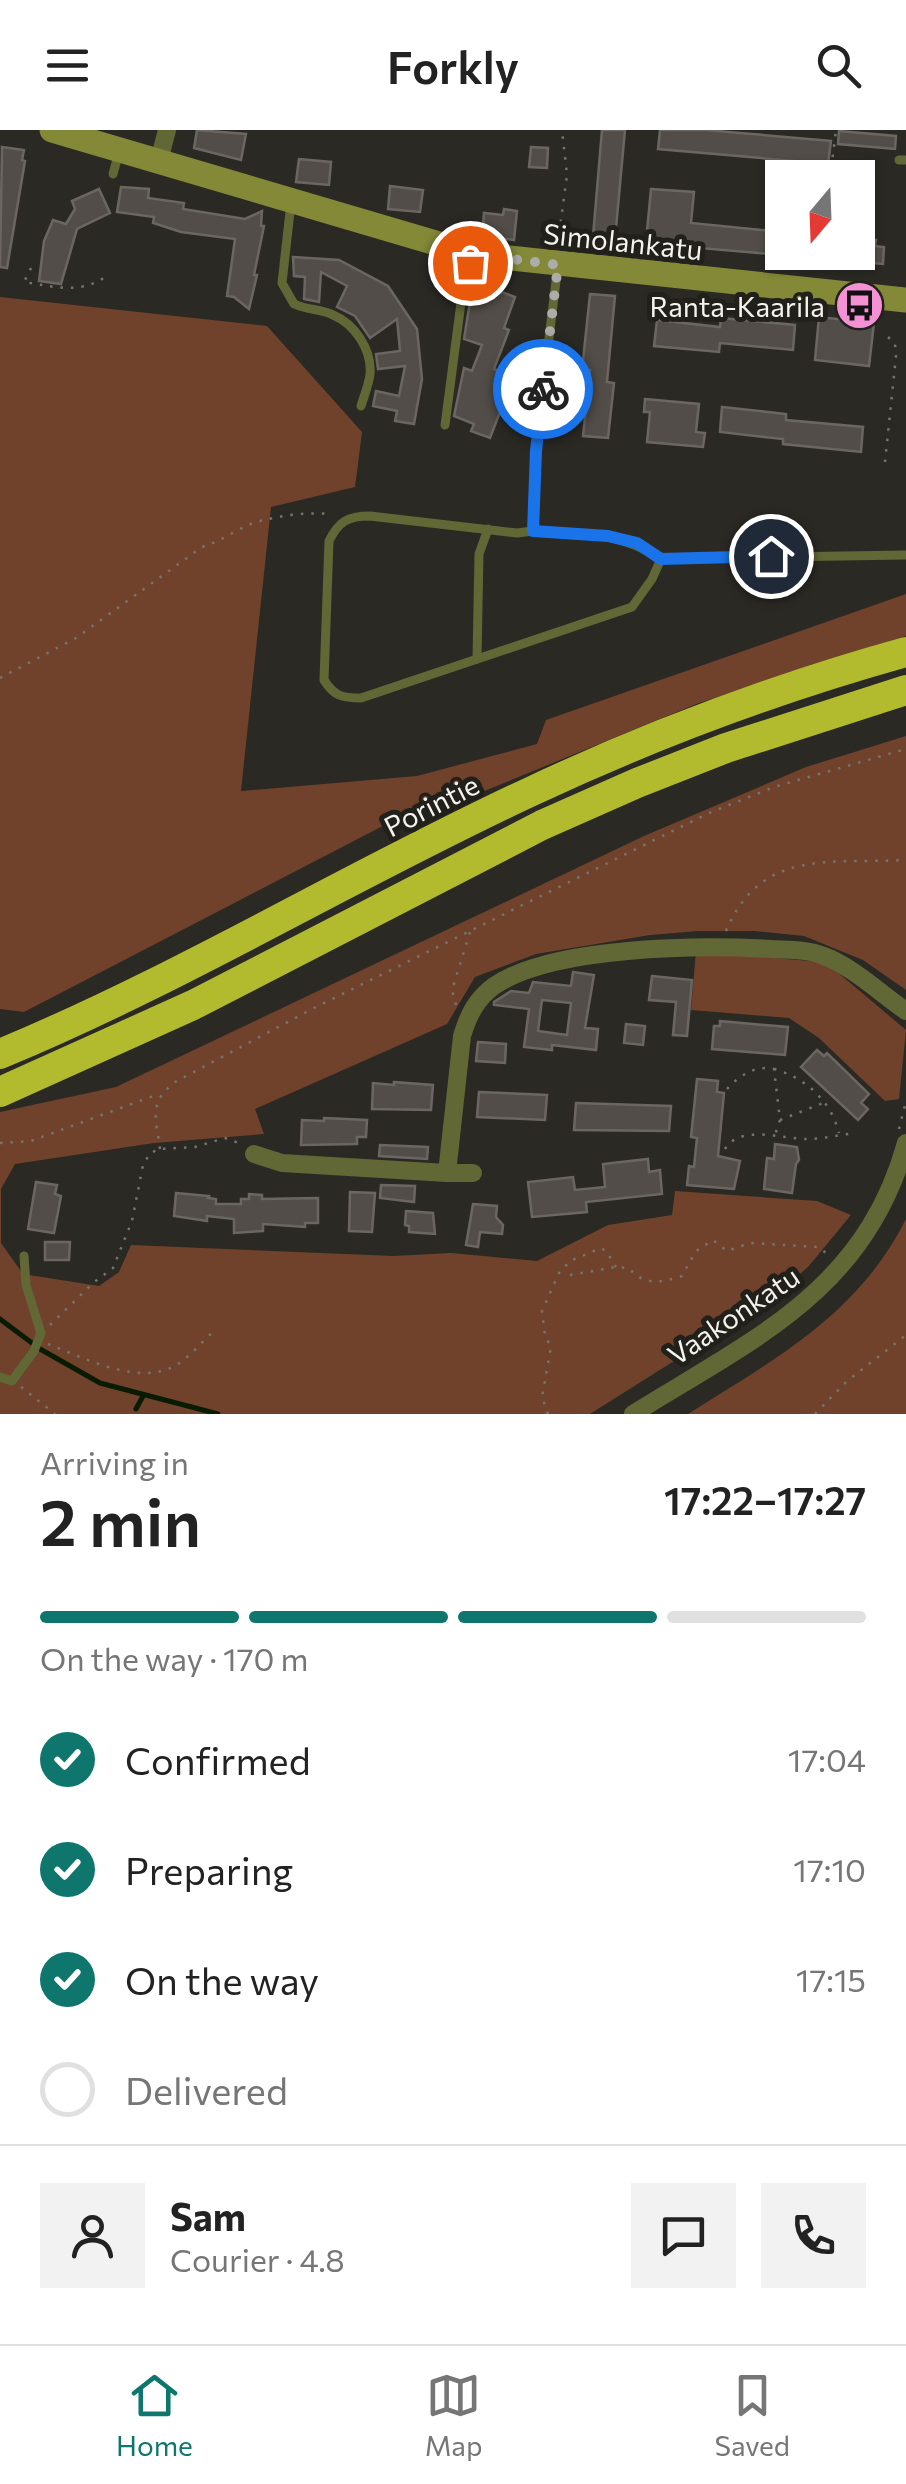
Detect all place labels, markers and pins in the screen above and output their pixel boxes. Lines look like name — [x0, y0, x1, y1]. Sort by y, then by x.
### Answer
pin — [428, 221, 513, 306]
bus stop icon: Ranta-Kaarila — [834, 280, 886, 332]
place label: Ranta-Kaarila — [649, 289, 825, 323]
pin — [729, 514, 814, 599]

